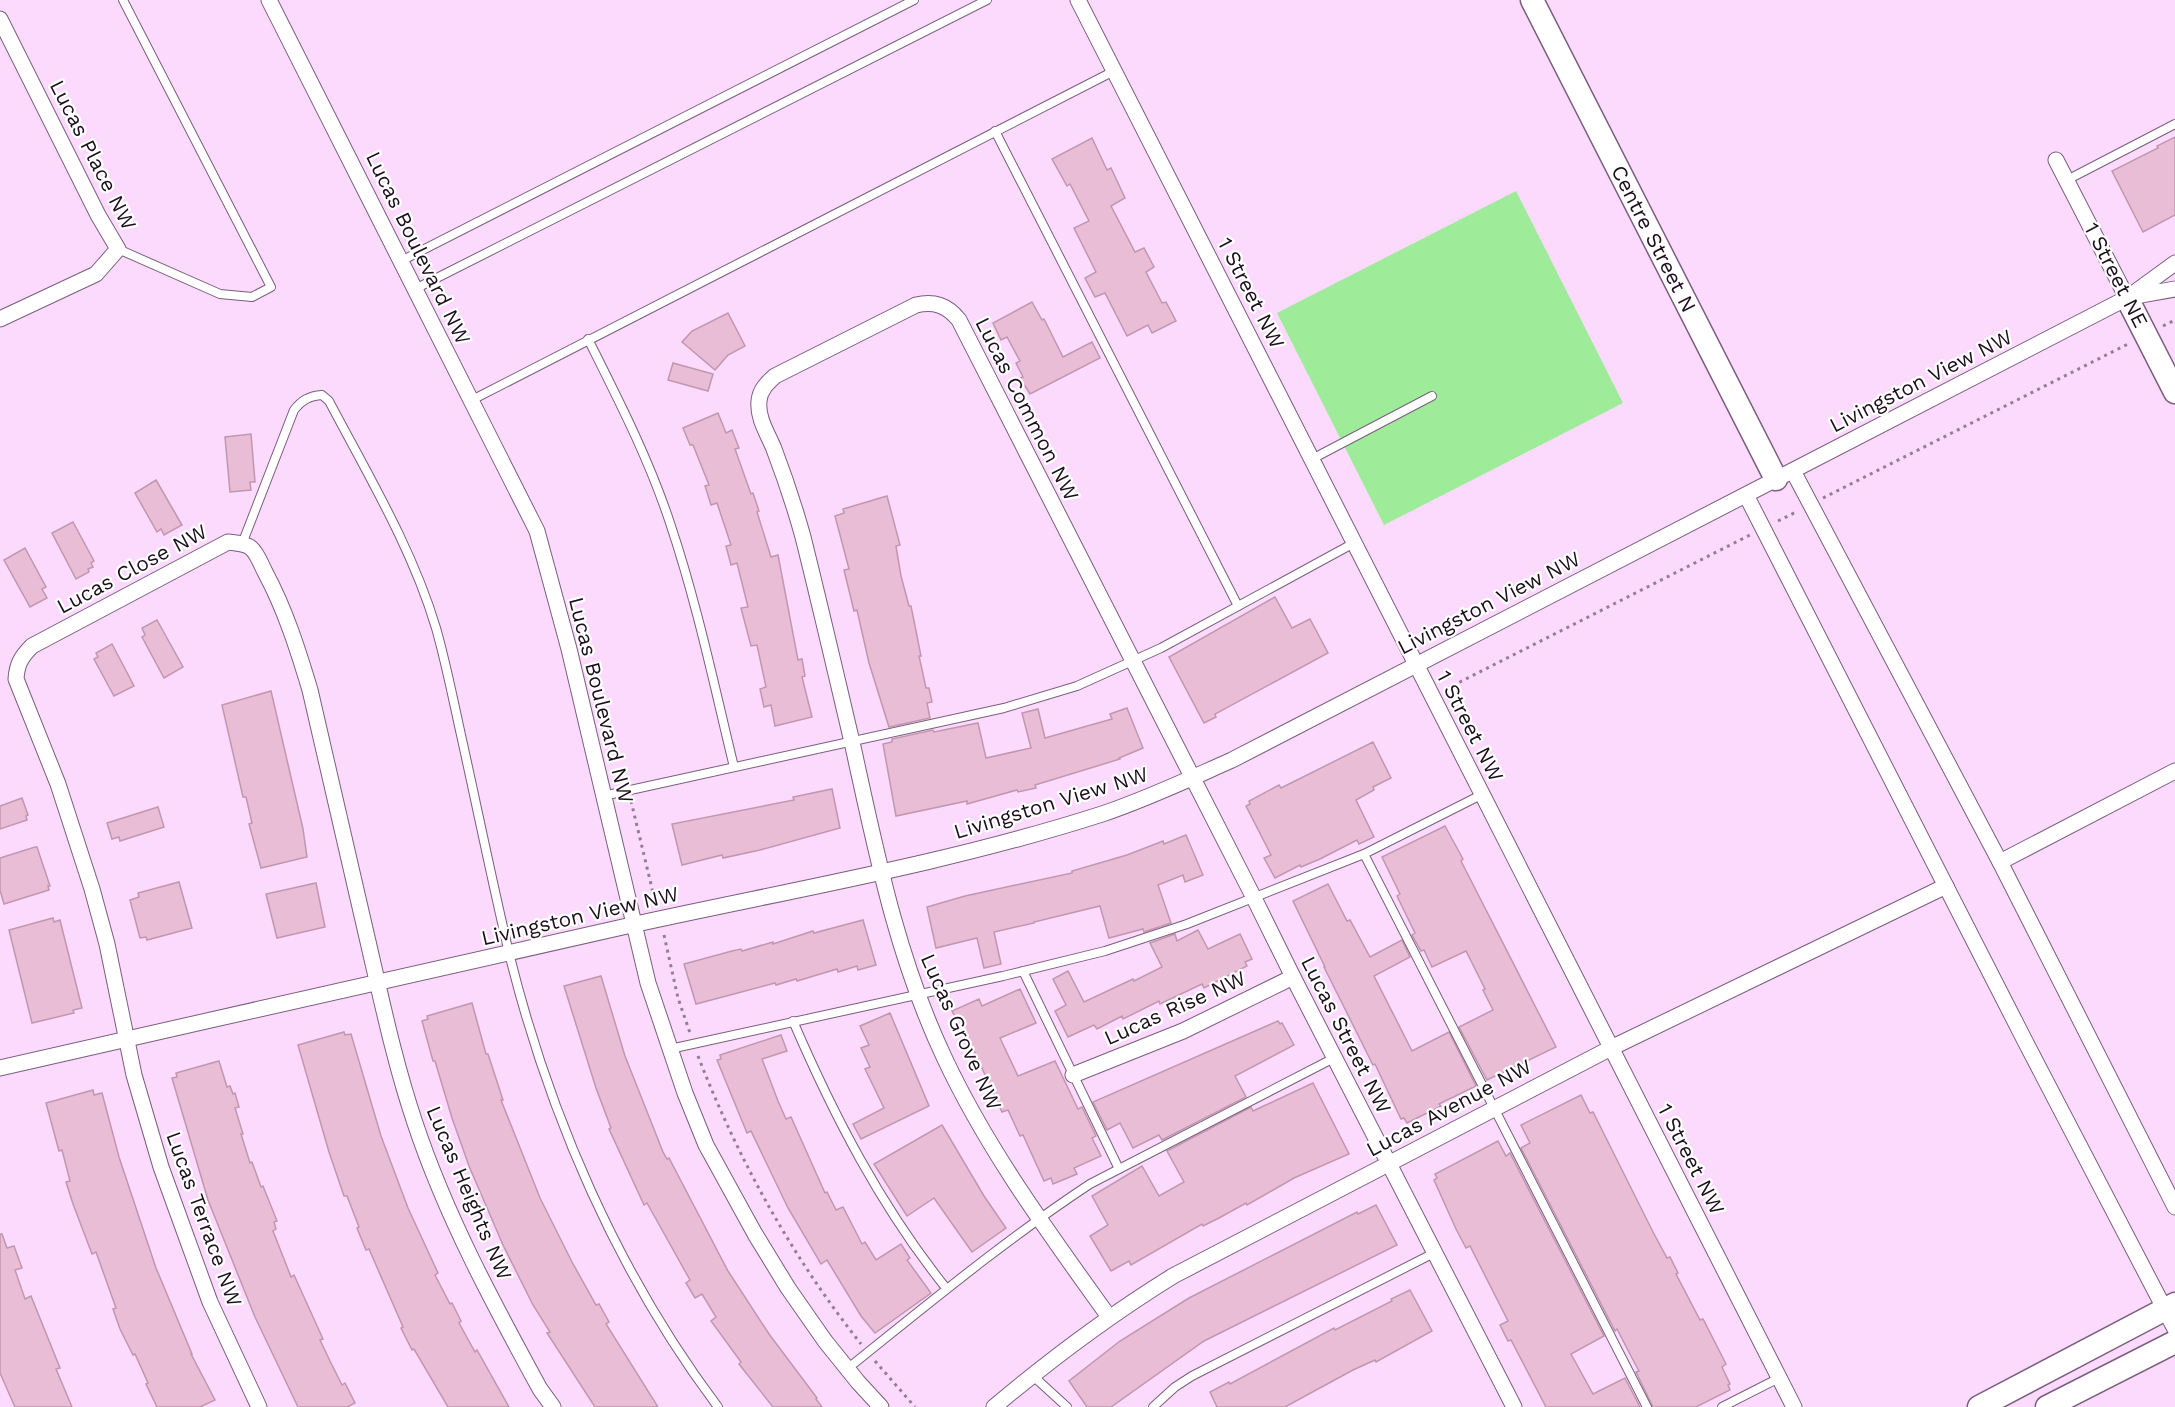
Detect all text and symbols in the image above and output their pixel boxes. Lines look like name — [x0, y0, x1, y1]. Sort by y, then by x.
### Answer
street label: Lucas Place NW — [45, 76, 142, 234]
street label: Lucas Boulevard NW — [361, 147, 476, 348]
street label: Centre Street N — [1606, 161, 1702, 316]
street label: 1 Street NE — [2079, 218, 2154, 331]
street label: 1 Street NW — [1213, 233, 1290, 352]
street label: Lucas Common NW — [970, 313, 1085, 505]
street label: Livingston View NW — [1825, 324, 2016, 437]
street label: Lucas Close NW — [52, 518, 211, 619]
street label: Livingston View NW — [1393, 546, 1584, 659]
street label: Lucas Boulevard NW — [564, 594, 639, 805]
street label: 1 Street NW — [1432, 666, 1509, 785]
street label: Livingston View NW — [951, 761, 1151, 844]
street label: Livingston View NW — [479, 881, 681, 950]
street label: Lucas Grove NW — [916, 950, 1007, 1114]
street label: Lucas Street NW — [1296, 952, 1397, 1118]
street label: Lucas Rise NW — [1100, 965, 1250, 1050]
street label: Lucas Avenue NW — [1362, 1053, 1536, 1162]
street label: 1 Street NW — [1653, 1099, 1730, 1218]
street label: Lucas Heights NW — [421, 1102, 517, 1284]
street label: Lucas Terrace NW — [161, 1128, 248, 1310]

